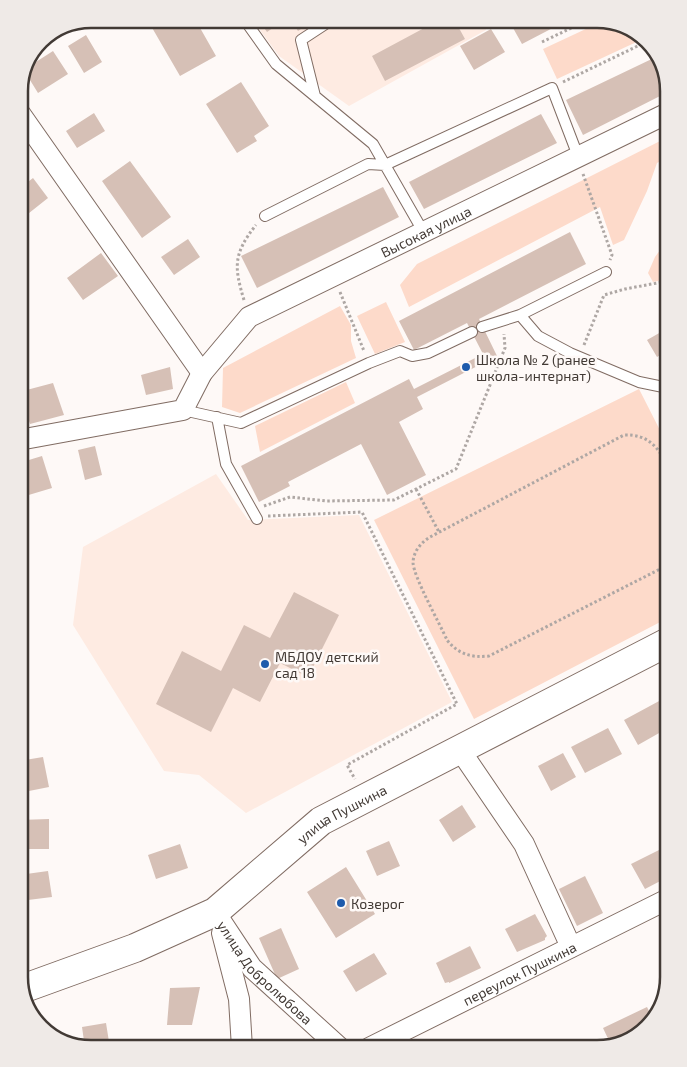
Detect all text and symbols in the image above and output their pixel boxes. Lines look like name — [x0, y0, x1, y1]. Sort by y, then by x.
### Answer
street label: Высокая улица — [378, 202, 474, 260]
place label: Школа № 2 (ранее школа-интернат) — [476, 351, 596, 384]
marker: Школа № 2 (ранее школа-интернат) — [460, 361, 472, 373]
place label: МБДОУ детский сад 18 — [275, 648, 379, 681]
marker: МБДОУ детский сад 18 — [259, 658, 271, 670]
street label: улица Пушкина — [293, 780, 389, 847]
place label: Козерог — [351, 895, 405, 912]
marker: Козерог — [335, 897, 347, 909]
street label: улица Добролюбова — [214, 917, 316, 1028]
street label: переулок Пушкина — [460, 938, 579, 1008]

